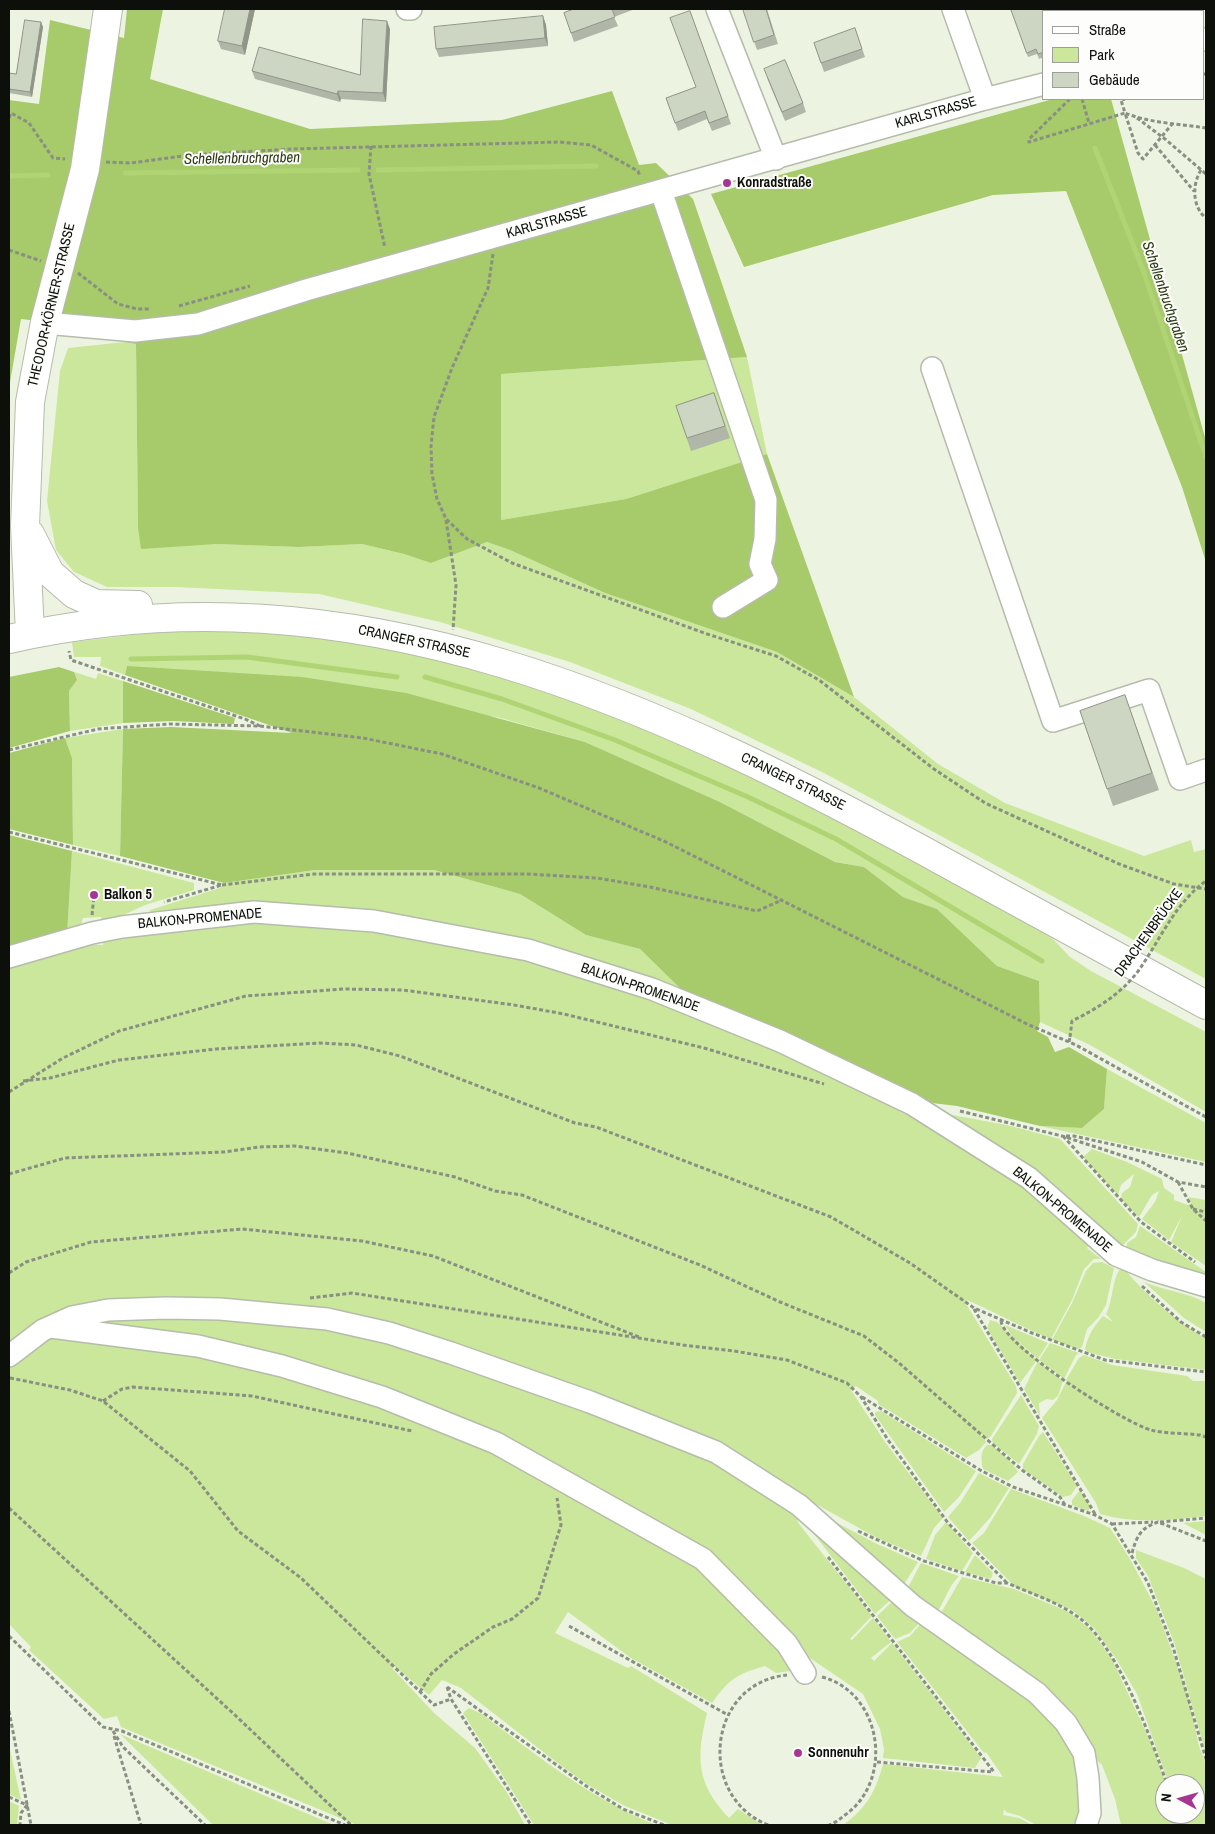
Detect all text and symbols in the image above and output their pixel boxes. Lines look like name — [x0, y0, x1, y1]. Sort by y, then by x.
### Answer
legend — [1042, 10, 1205, 100]
text: Straße — [1089, 19, 1126, 40]
text: Park — [1089, 44, 1114, 65]
text: Gebäude — [1089, 69, 1140, 90]
street label: KARLSTRASSE — [894, 93, 978, 133]
water label: Schellenbruchgraben — [184, 149, 300, 169]
place label: Konradstraße — [737, 175, 812, 191]
marker: Konradstraße — [721, 177, 733, 189]
street label: KARLSTRASSE — [505, 203, 589, 243]
street label: THEODOR-KÖRNER-STRASSE — [25, 221, 79, 389]
water label: Schellenbruchgraben — [1138, 239, 1192, 355]
street label: CRANGER STRASSE — [356, 622, 472, 662]
street label: CRANGER STRASSE — [738, 749, 848, 815]
street label: DRACHENBRÜCKE — [1111, 886, 1187, 980]
place label: Balkon 5 — [104, 887, 152, 903]
marker: Balkon 5 — [88, 889, 100, 901]
street label: BALKON-PROMENADE — [137, 905, 263, 933]
street label: BALKON-PROMENADE — [578, 960, 702, 1016]
street label: BALKON-PROMENADE — [1009, 1164, 1115, 1256]
place label: Sonnenuhr — [808, 1745, 869, 1761]
marker: Sonnenuhr — [792, 1747, 804, 1759]
north arrow — [1155, 1774, 1205, 1824]
text: N — [1157, 1792, 1175, 1803]

